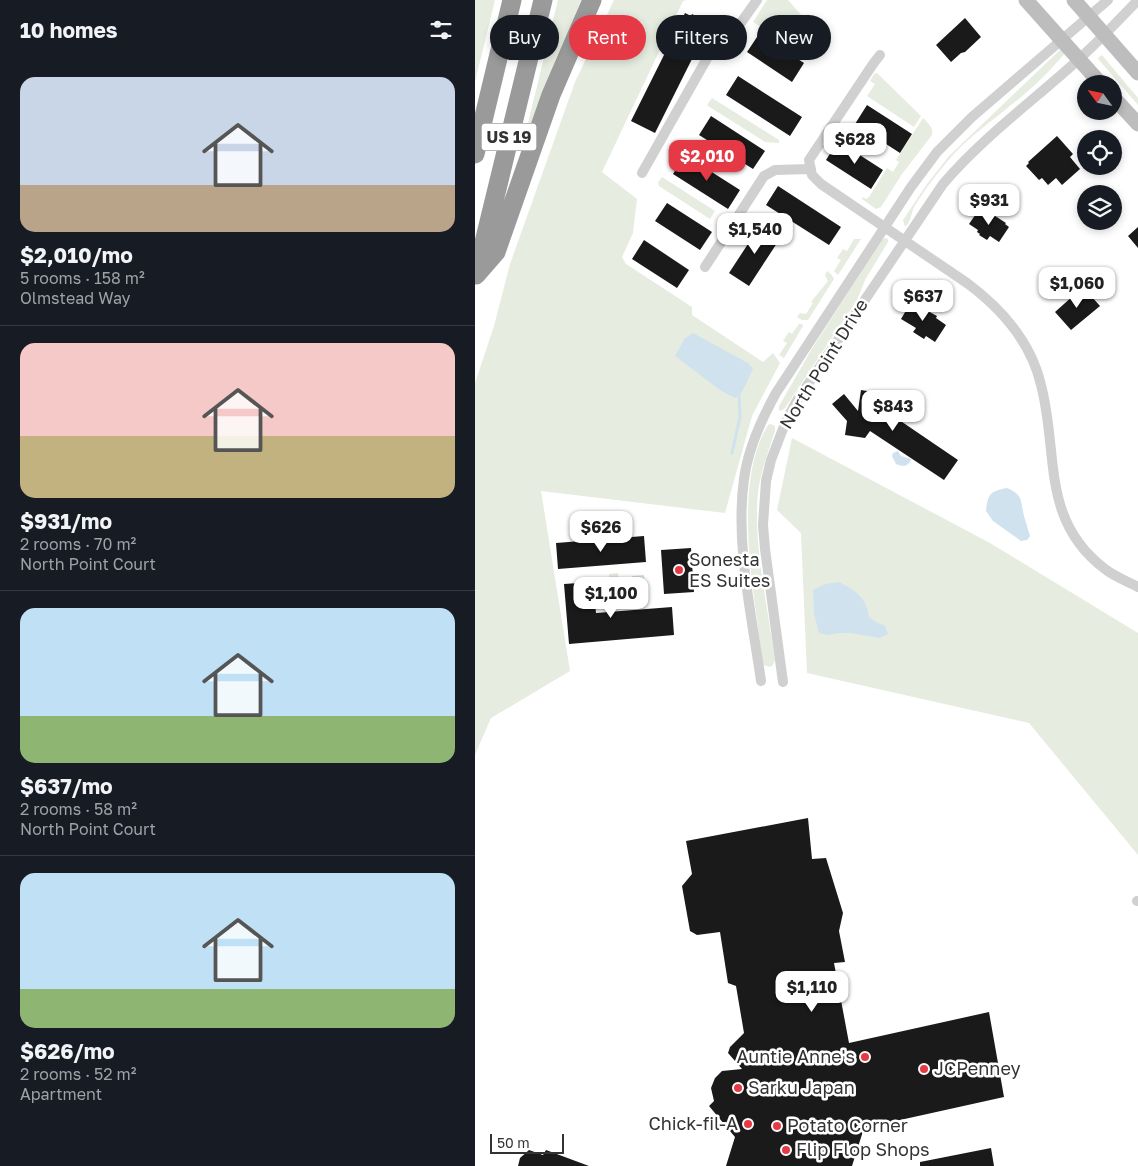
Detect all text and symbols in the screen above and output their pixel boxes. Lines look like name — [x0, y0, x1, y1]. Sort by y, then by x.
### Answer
chip: Buy — [490, 15, 559, 60]
chip: Rent — [569, 15, 646, 60]
chip: Filters — [656, 15, 747, 60]
chip: New — [757, 15, 831, 60]
icon: filters — [427, 16, 455, 44]
text: 10 homes — [20, 17, 118, 43]
north arrow — [1077, 75, 1123, 120]
map controls — [1077, 75, 1122, 230]
icon: home — [193, 110, 283, 200]
pin: $628 — [825, 122, 885, 165]
road number: US 19 — [481, 124, 537, 150]
text: $628 — [835, 129, 875, 149]
button: locate — [1077, 130, 1122, 175]
pin: $2,010 — [666, 140, 748, 182]
text: $2,010 — [680, 146, 734, 166]
pin: $931 — [959, 184, 1019, 226]
button: layers — [1077, 185, 1122, 230]
text: $931 — [970, 190, 1008, 210]
pin: $1,540 — [714, 212, 796, 255]
text: $1,540 — [728, 219, 782, 239]
text: $2,010/mo — [20, 242, 133, 268]
pin: $1,060 — [1036, 266, 1118, 309]
text: 5 rooms · 158 m² — [20, 268, 145, 288]
text: $1,060 — [1049, 273, 1105, 293]
pin: $637 — [893, 280, 953, 322]
text: $637 — [903, 286, 943, 306]
text: Olmstead Way — [20, 288, 131, 308]
street label: North Point Drive — [774, 294, 872, 433]
icon: home — [193, 375, 283, 465]
pin: $843 — [863, 390, 923, 432]
text: $843 — [873, 396, 913, 416]
text: $931/mo — [20, 508, 112, 534]
pin: $626 — [571, 510, 631, 553]
text: $626 — [581, 517, 621, 537]
text: 2 rooms · 70 m² — [20, 534, 136, 554]
place label: Sonesta ES Suites — [689, 548, 770, 591]
text: North Point Court — [20, 554, 156, 574]
marker: Sonesta ES Suites — [673, 564, 685, 576]
pin: $1,100 — [570, 576, 652, 619]
text: $1,100 — [584, 583, 638, 603]
icon: home — [193, 640, 283, 730]
text: $637/mo — [20, 773, 113, 799]
text: 2 rooms · 58 m² — [20, 799, 137, 819]
text: North Point Court — [20, 819, 156, 839]
icon: home — [193, 905, 283, 995]
pin: $1,110 — [771, 970, 853, 1013]
text: $1,110 — [787, 977, 837, 997]
text: $626/mo — [20, 1038, 115, 1064]
place label: Auntie Anne's — [737, 1045, 855, 1067]
marker: Auntie Anne's — [859, 1051, 871, 1063]
place label: JCPenney — [934, 1057, 1021, 1079]
marker: JCPenney — [918, 1063, 930, 1075]
text: 2 rooms · 52 m² — [20, 1064, 136, 1084]
place label: Sarku Japan — [748, 1076, 855, 1098]
marker: Sarku Japan — [732, 1082, 744, 1094]
text: Apartment — [20, 1084, 102, 1104]
place label: Chick-fil-A — [648, 1112, 738, 1134]
place label: Potato Corner — [787, 1114, 908, 1136]
marker: Chick-fil-A — [742, 1118, 754, 1130]
marker: Potato Corner — [771, 1120, 783, 1132]
scale bar — [490, 1131, 564, 1154]
text: 50 m — [497, 1134, 530, 1151]
place label: Flip Flop Shops — [796, 1138, 930, 1160]
marker: Flip Flop Shops — [780, 1144, 792, 1156]

